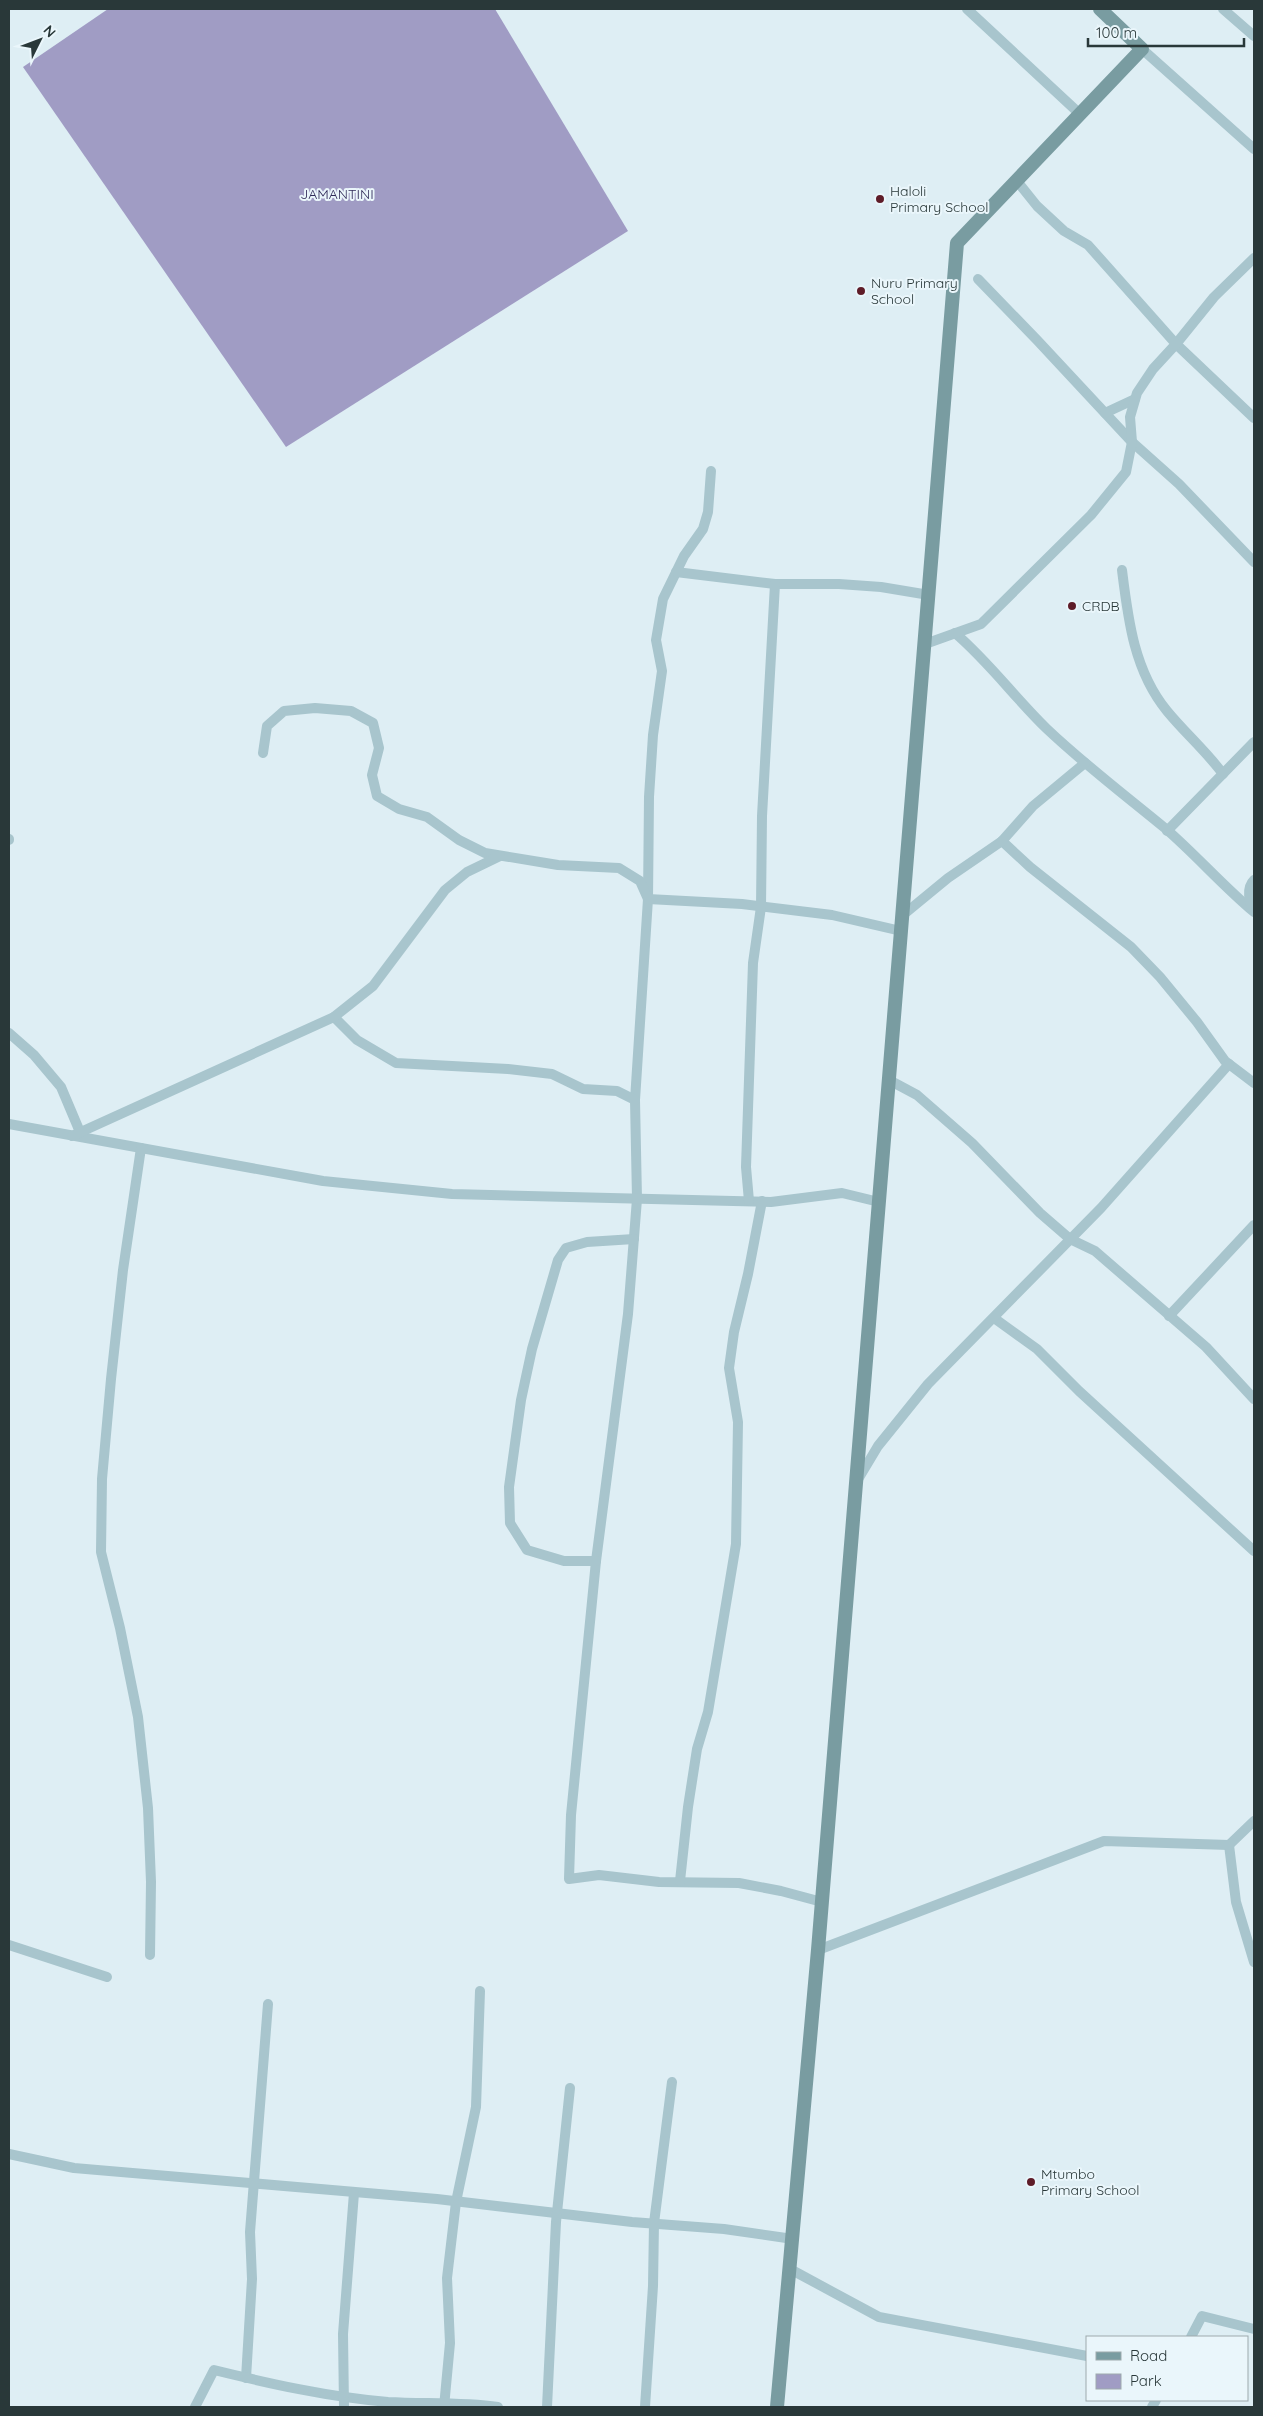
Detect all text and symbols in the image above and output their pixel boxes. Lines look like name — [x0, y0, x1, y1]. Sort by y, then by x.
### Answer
north arrow — [15, 15, 65, 65]
scale bar — [1088, 15, 1244, 47]
text: N — [40, 21, 60, 41]
text: 100 m — [1096, 23, 1137, 42]
place label: Haloli Primary School — [890, 182, 988, 216]
park label: JAMANTINI — [300, 185, 374, 203]
marker: Haloli Primary School — [874, 193, 886, 205]
place label: Nuru Primary School — [871, 274, 958, 308]
marker: Nuru Primary School — [855, 285, 867, 297]
place label: CRDB — [1082, 597, 1120, 615]
marker: CRDB — [1066, 600, 1078, 612]
place label: Mtumbo Primary School — [1041, 2165, 1139, 2199]
marker: Mtumbo Primary School — [1025, 2176, 1037, 2188]
legend — [1086, 2336, 1248, 2401]
text: Road — [1130, 2346, 1167, 2365]
text: Park — [1130, 2371, 1162, 2390]

